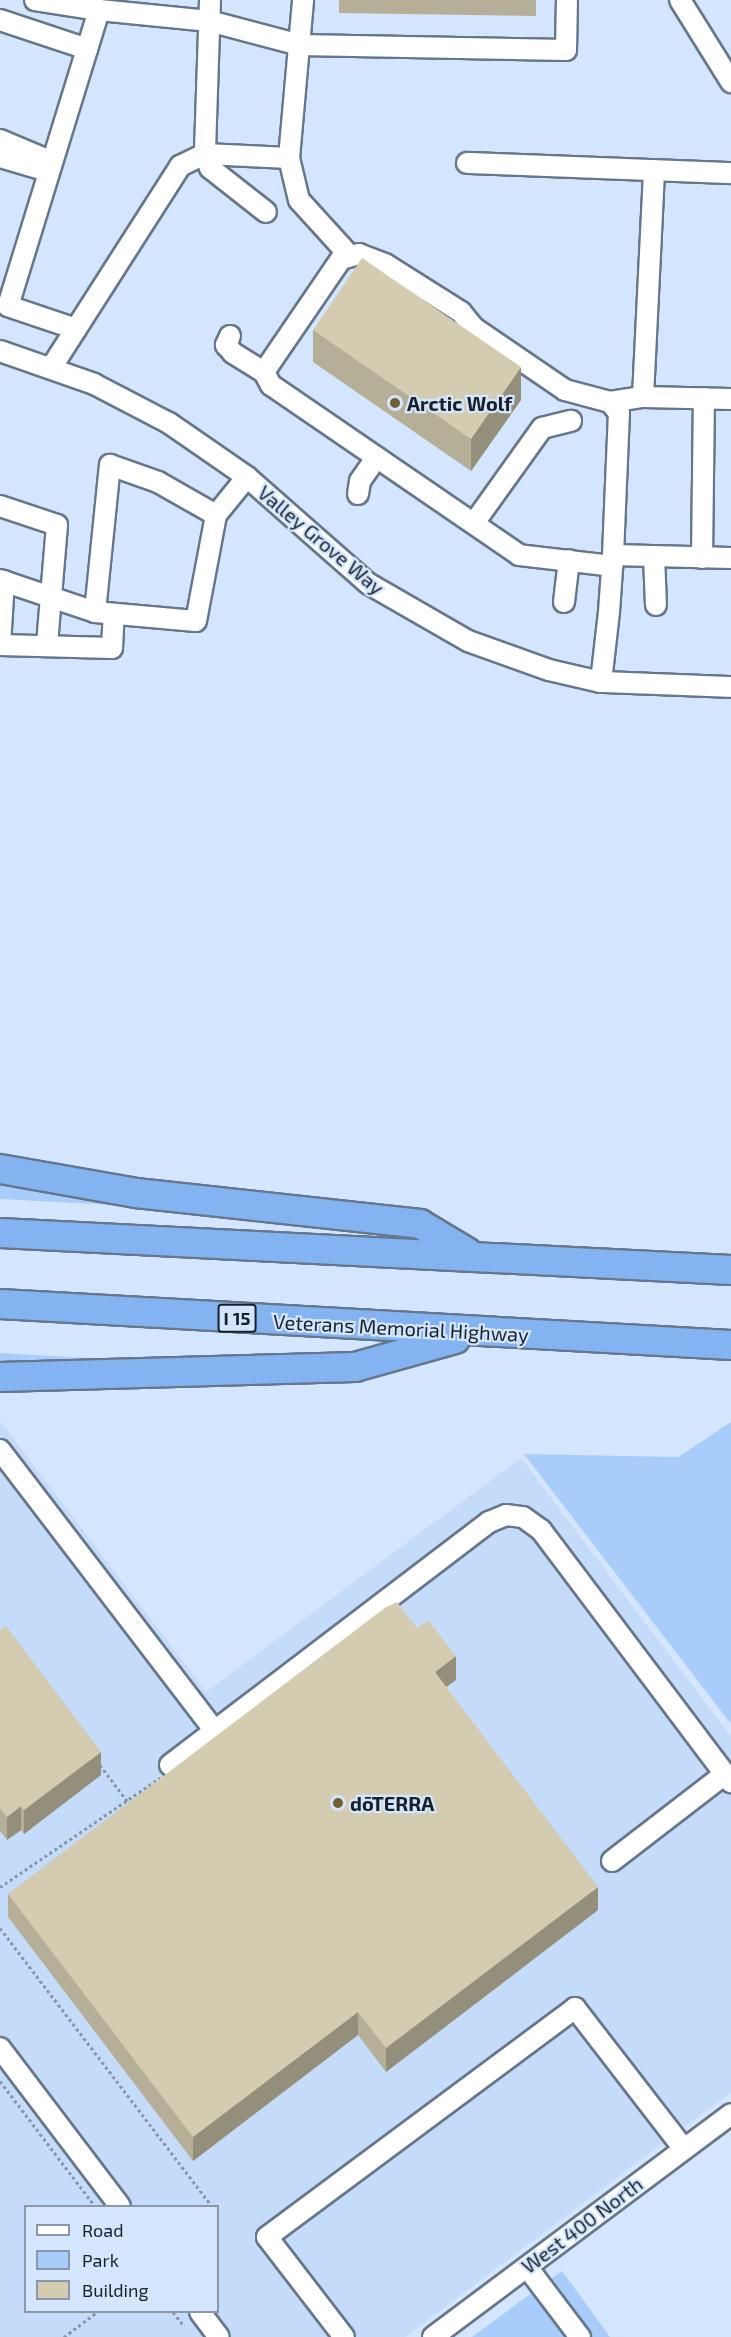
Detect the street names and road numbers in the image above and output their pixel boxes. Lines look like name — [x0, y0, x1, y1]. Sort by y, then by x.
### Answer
street label: Valley Grove Way — [253, 480, 389, 600]
road number: I 15 — [218, 1303, 256, 1333]
street label: Veterans Memorial Highway — [272, 1309, 530, 1347]
street label: West 400 North — [517, 2172, 647, 2278]

